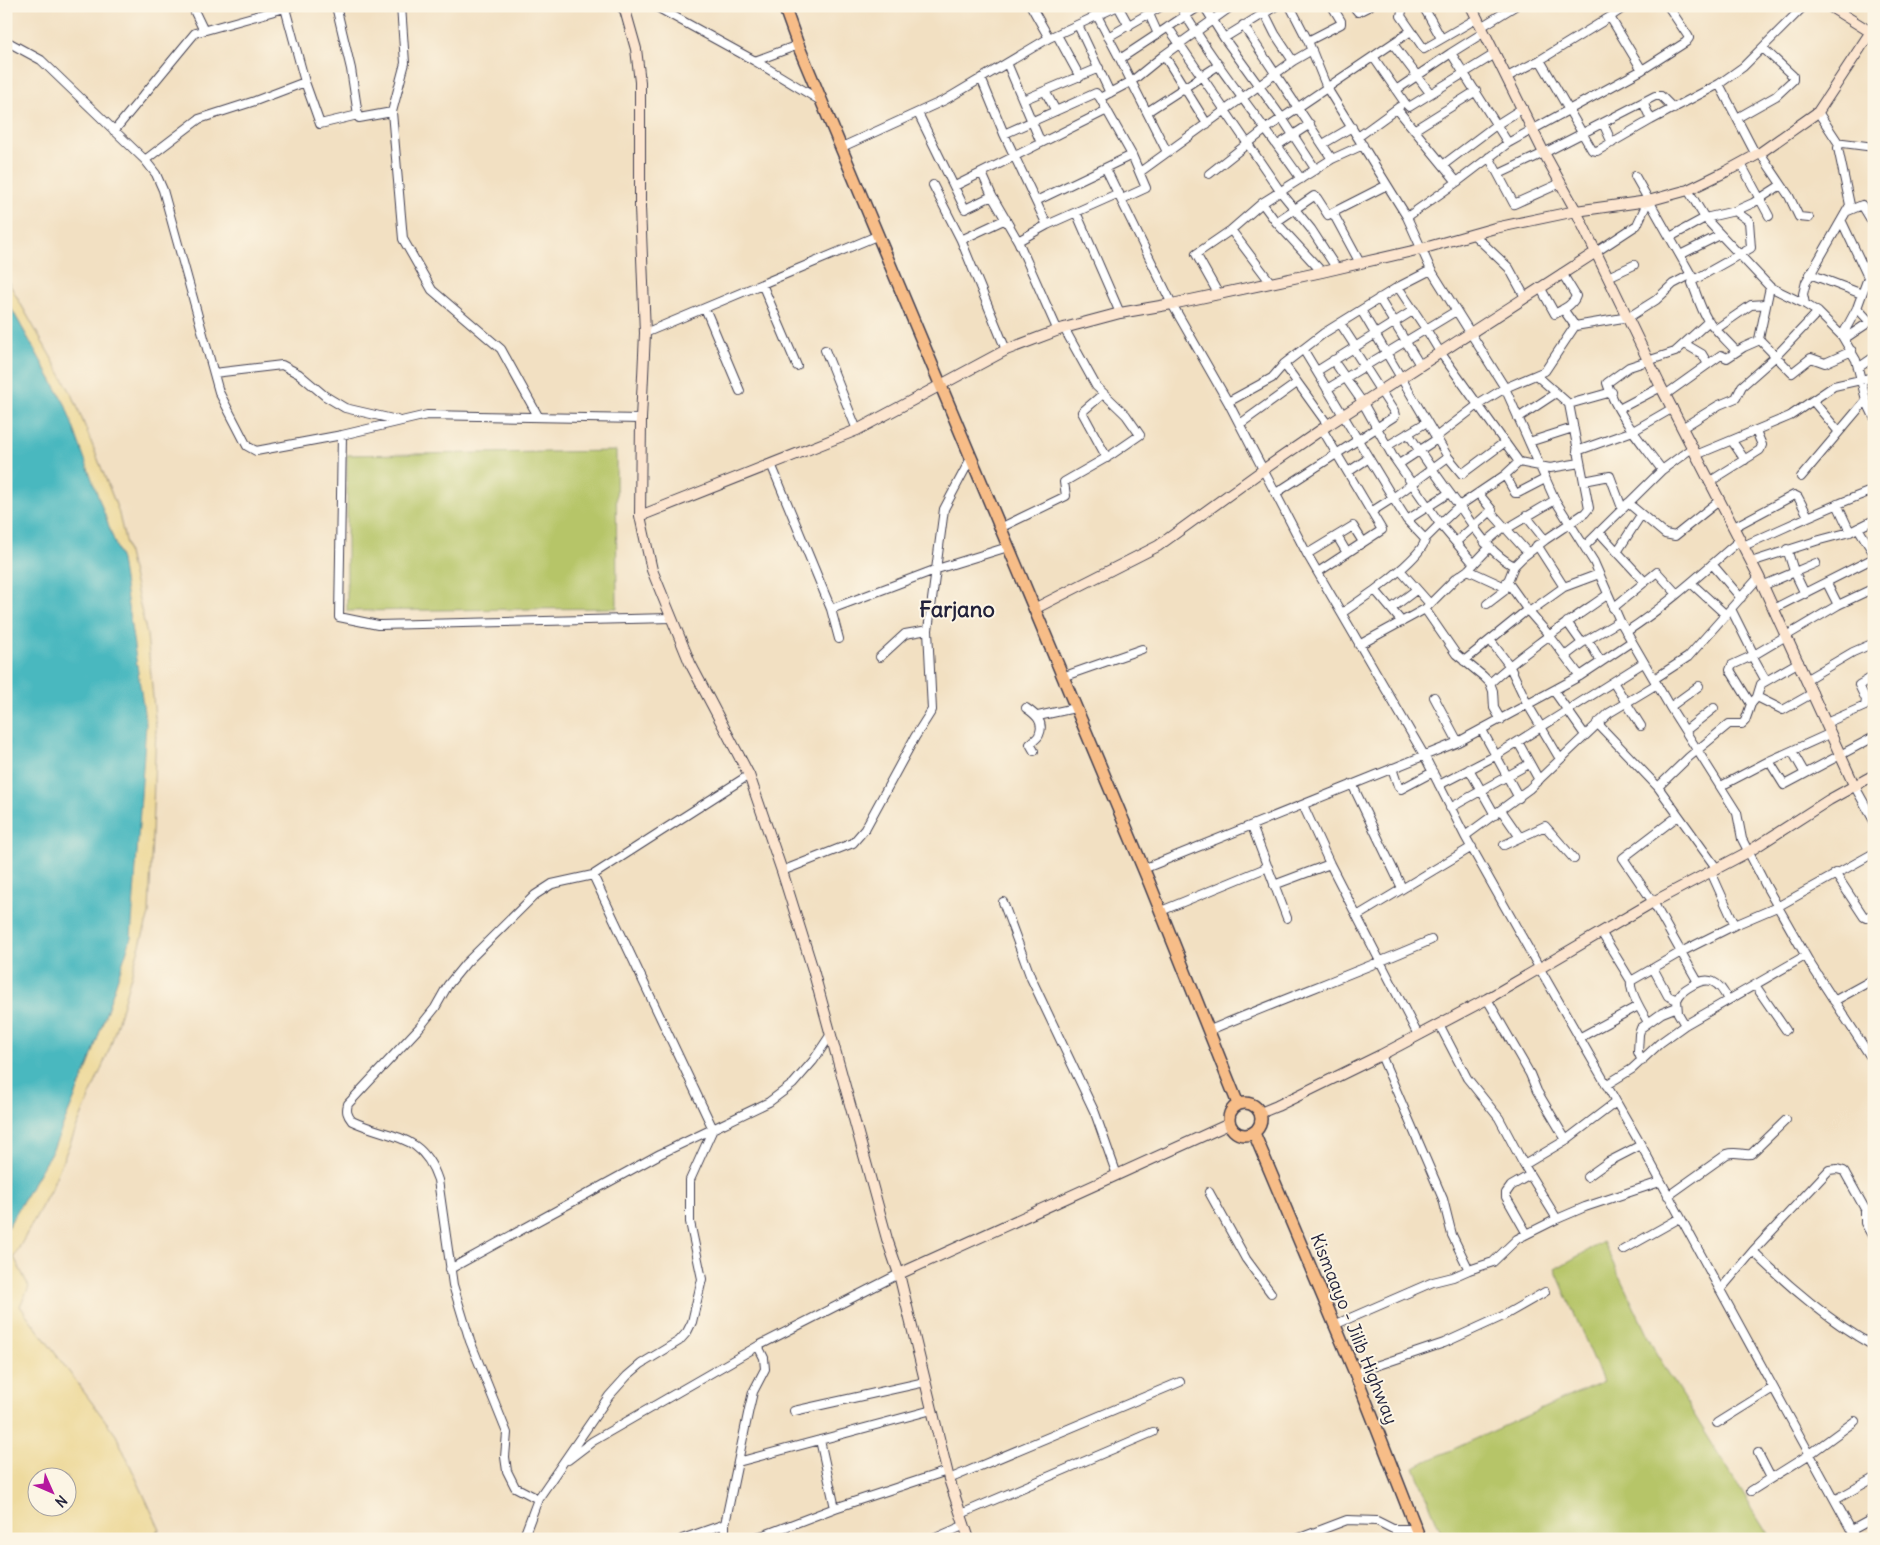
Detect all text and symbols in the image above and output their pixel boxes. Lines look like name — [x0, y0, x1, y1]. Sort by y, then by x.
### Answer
district label: Farjano — [919, 595, 995, 623]
street label: Kismaayo - Jilib Highway — [1306, 1230, 1403, 1428]
north arrow — [28, 1468, 78, 1518]
text: N — [51, 1491, 71, 1511]

